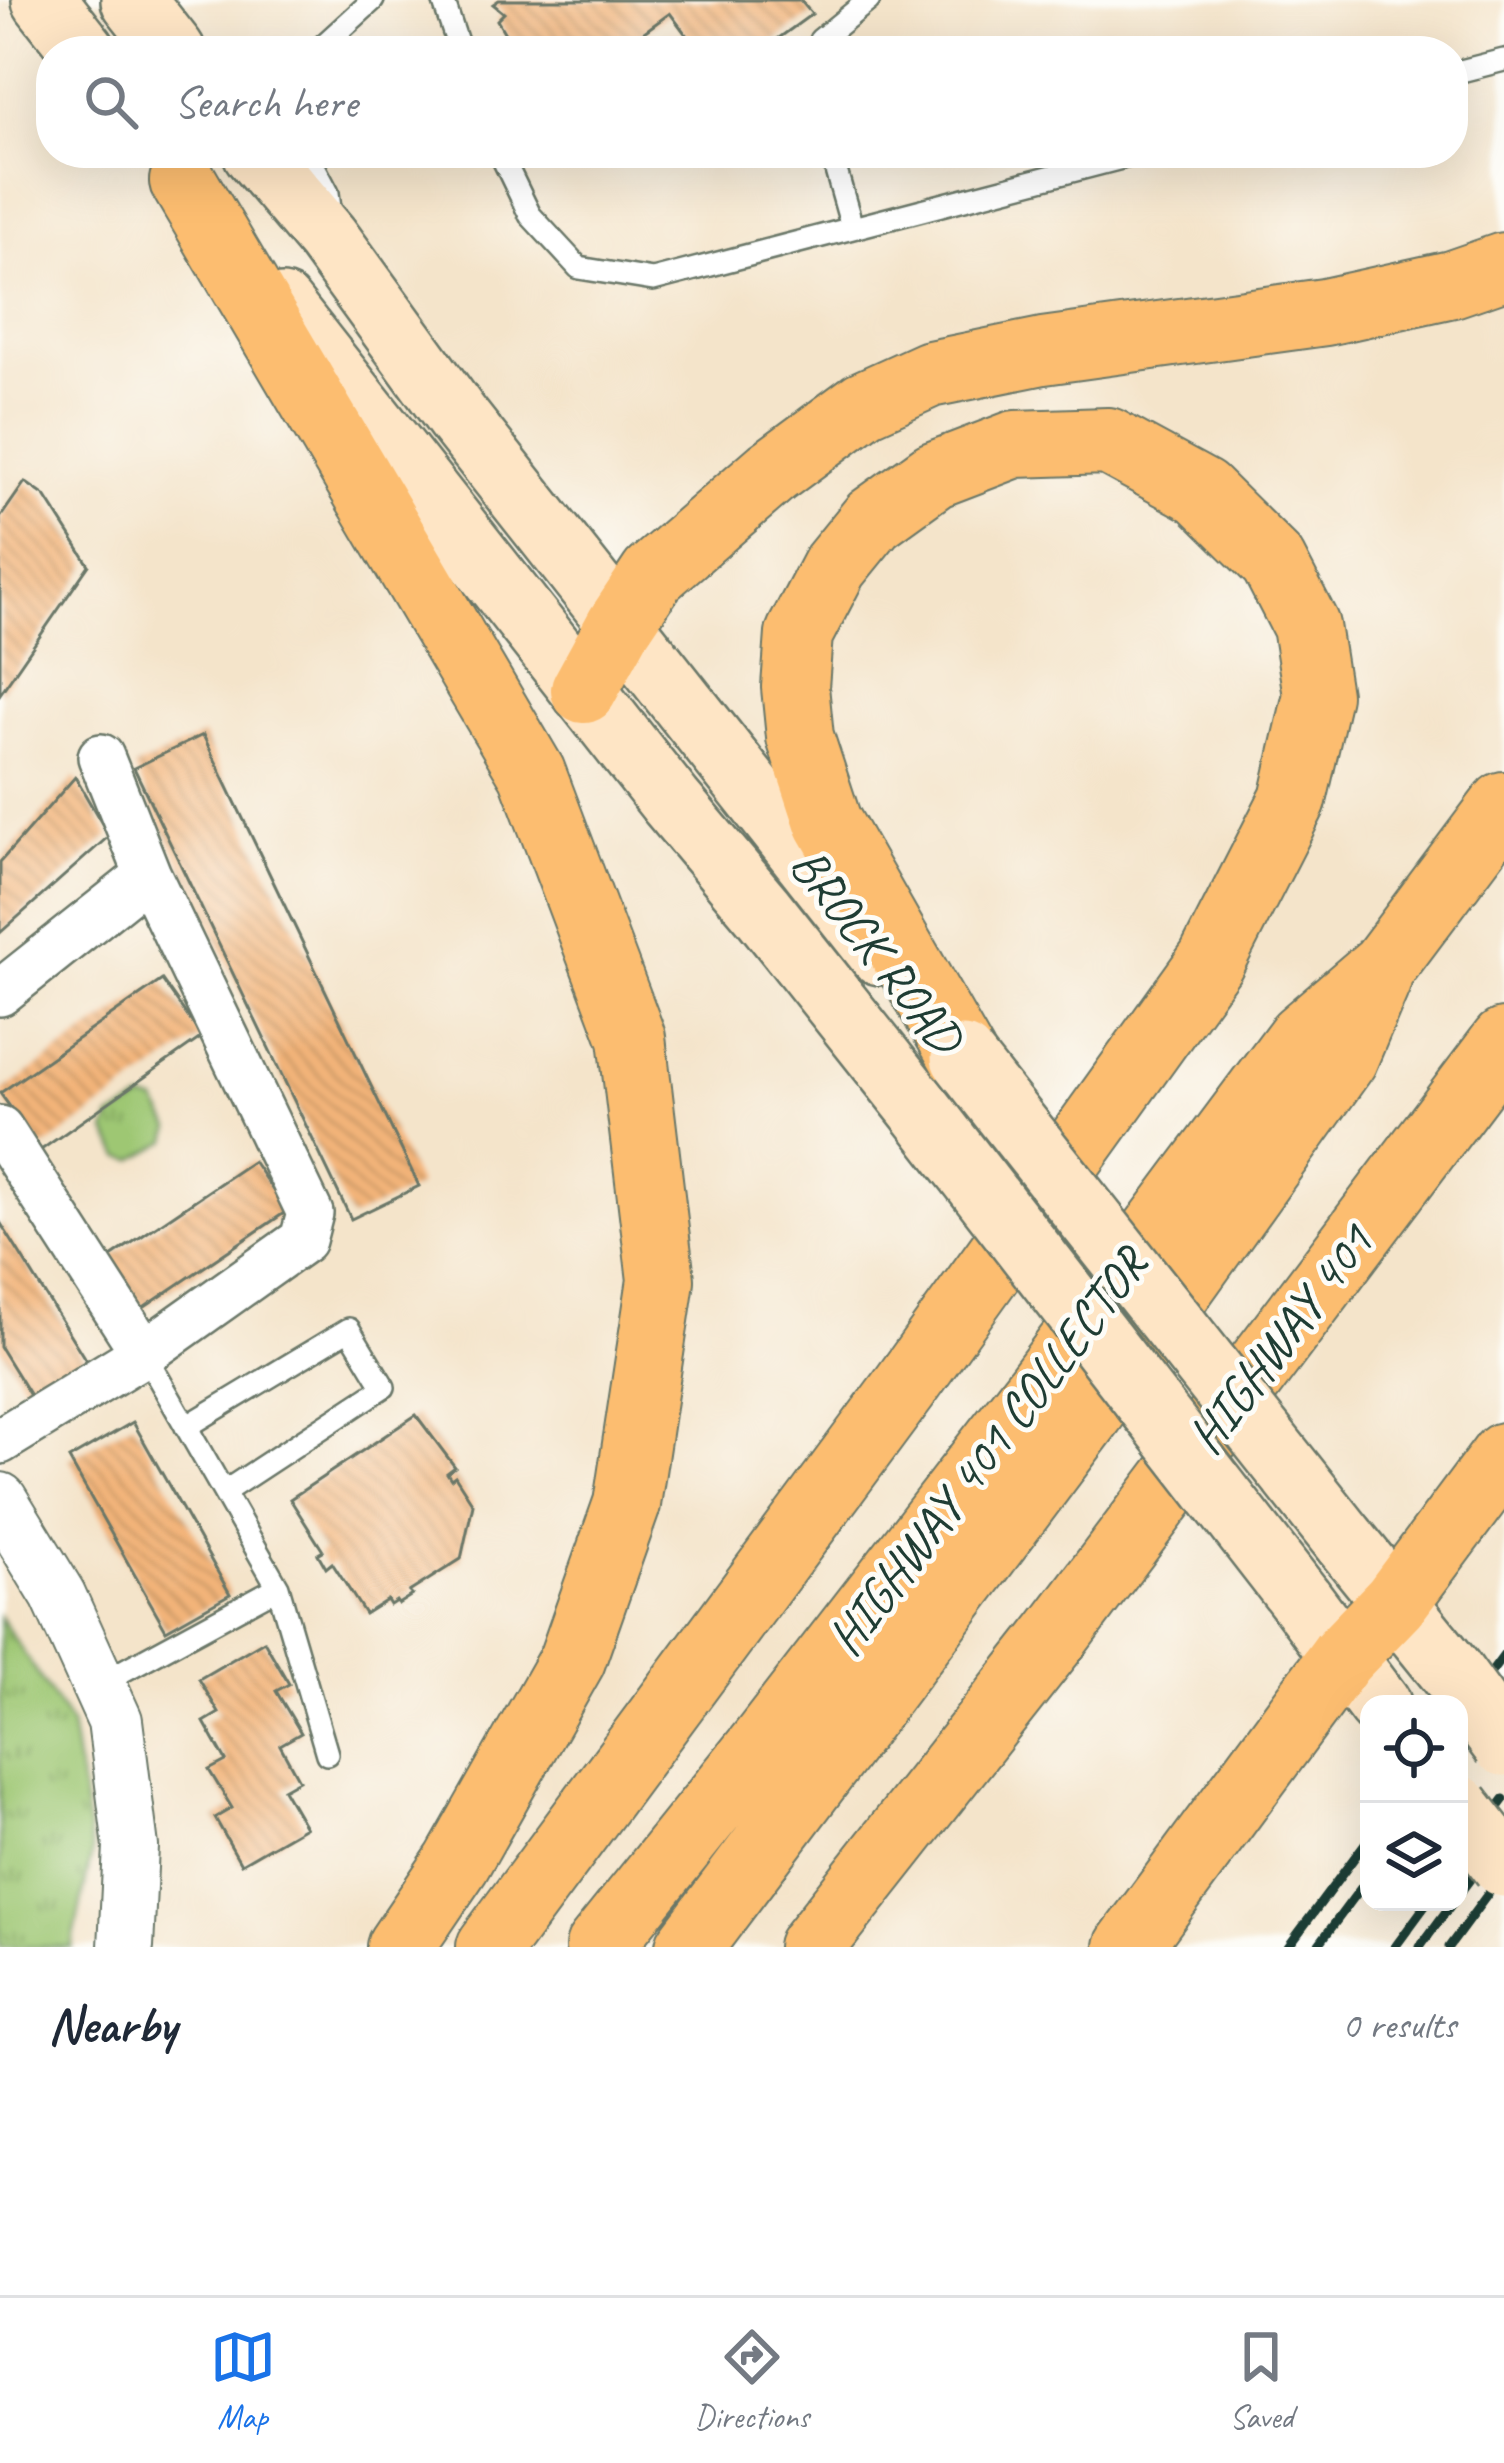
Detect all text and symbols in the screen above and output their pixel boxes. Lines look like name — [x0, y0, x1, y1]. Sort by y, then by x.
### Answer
search box — [36, 36, 1468, 168]
icon: search — [78, 69, 144, 135]
text: Search here — [174, 74, 357, 131]
street label: BROCK ROAD — [777, 834, 980, 1069]
street label: HIGHWAY 401 — [1173, 1210, 1389, 1466]
street label: HIGHWAY 401 COLLECTOR — [813, 1232, 1163, 1668]
map controls — [1360, 1695, 1468, 1911]
button: locate — [1360, 1695, 1468, 1803]
button: layers — [1360, 1803, 1468, 1911]
text: Nearby — [48, 1993, 176, 2057]
text: 0 results — [1342, 2001, 1456, 2050]
tab: Map — [210, 2324, 276, 2438]
tab: Directions — [695, 2324, 809, 2438]
tab: Saved — [1228, 2324, 1294, 2438]

